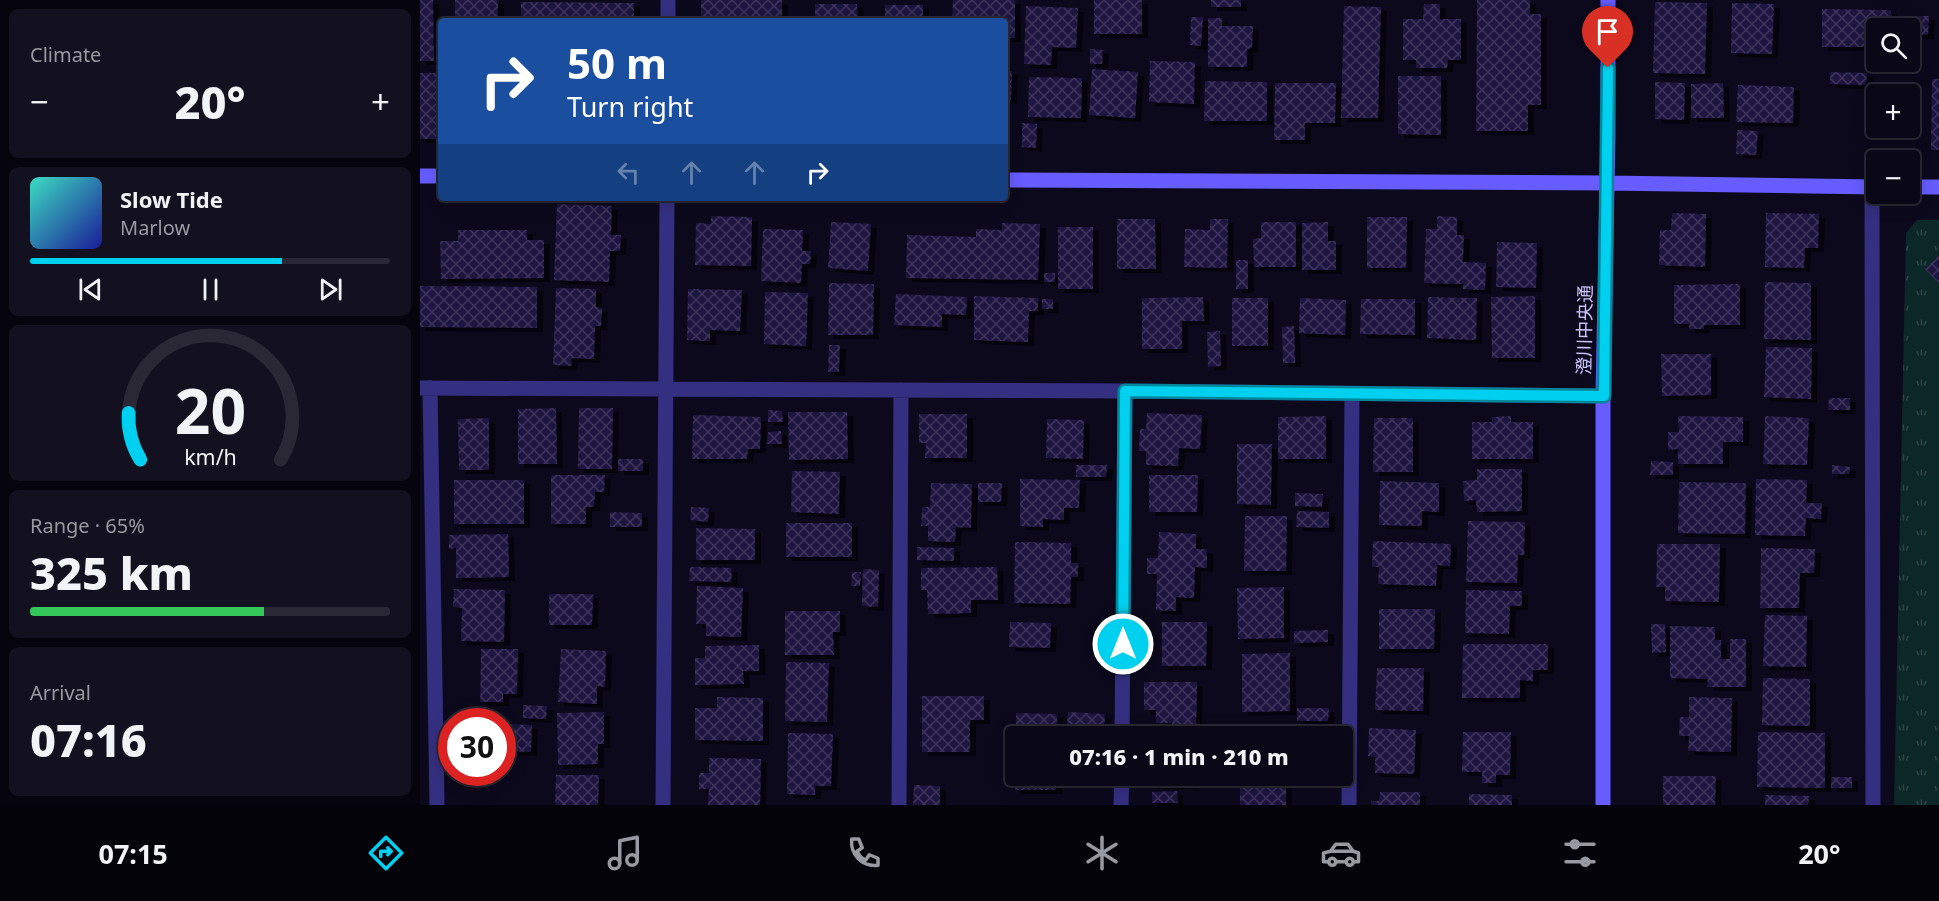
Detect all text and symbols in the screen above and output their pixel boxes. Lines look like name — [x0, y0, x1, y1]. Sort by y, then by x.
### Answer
pin — [1582, 6, 1633, 68]
icon: arrive — [1591, 15, 1624, 48]
map controls — [1866, 18, 1920, 204]
button: search — [1866, 18, 1920, 72]
text: 50 m — [567, 34, 667, 91]
text: Climate — [30, 41, 101, 68]
icon: right — [468, 42, 546, 120]
text: 20° — [174, 71, 246, 132]
text: − — [30, 79, 49, 124]
text: + — [371, 79, 390, 124]
button: + — [1866, 84, 1920, 138]
text: Turn right — [567, 88, 693, 125]
button: − — [1866, 150, 1920, 204]
icon: left — [612, 156, 645, 189]
icon: ahead — [675, 156, 708, 189]
icon: ahead — [738, 156, 771, 189]
icon: right — [801, 156, 834, 189]
text: Slow Tide — [120, 184, 223, 214]
text: Marlow — [120, 214, 190, 241]
icon: previous — [74, 273, 107, 306]
icon: pause — [194, 273, 227, 306]
icon: next — [314, 273, 347, 306]
street label: 澄川中央通 — [1571, 285, 1597, 375]
text: 20 — [174, 367, 246, 452]
text: km/h — [184, 442, 236, 471]
text: Range · 65% — [30, 512, 145, 539]
text: 325 km — [30, 542, 193, 603]
position arrow — [1091, 612, 1155, 676]
text: Arrival — [30, 679, 91, 706]
speed limit sign: 30 — [438, 708, 516, 786]
text: 07:16 — [30, 709, 147, 770]
text: 07:16 · 1 min · 210 m — [1069, 741, 1289, 771]
icon: directions — [365, 832, 407, 874]
icon: music — [604, 832, 646, 874]
icon: phone — [843, 832, 885, 874]
icon: climate — [1081, 832, 1123, 874]
icon: car — [1320, 832, 1362, 874]
icon: filters — [1559, 832, 1601, 874]
text: 07:15 — [98, 835, 168, 872]
text: 20° — [1798, 835, 1841, 872]

